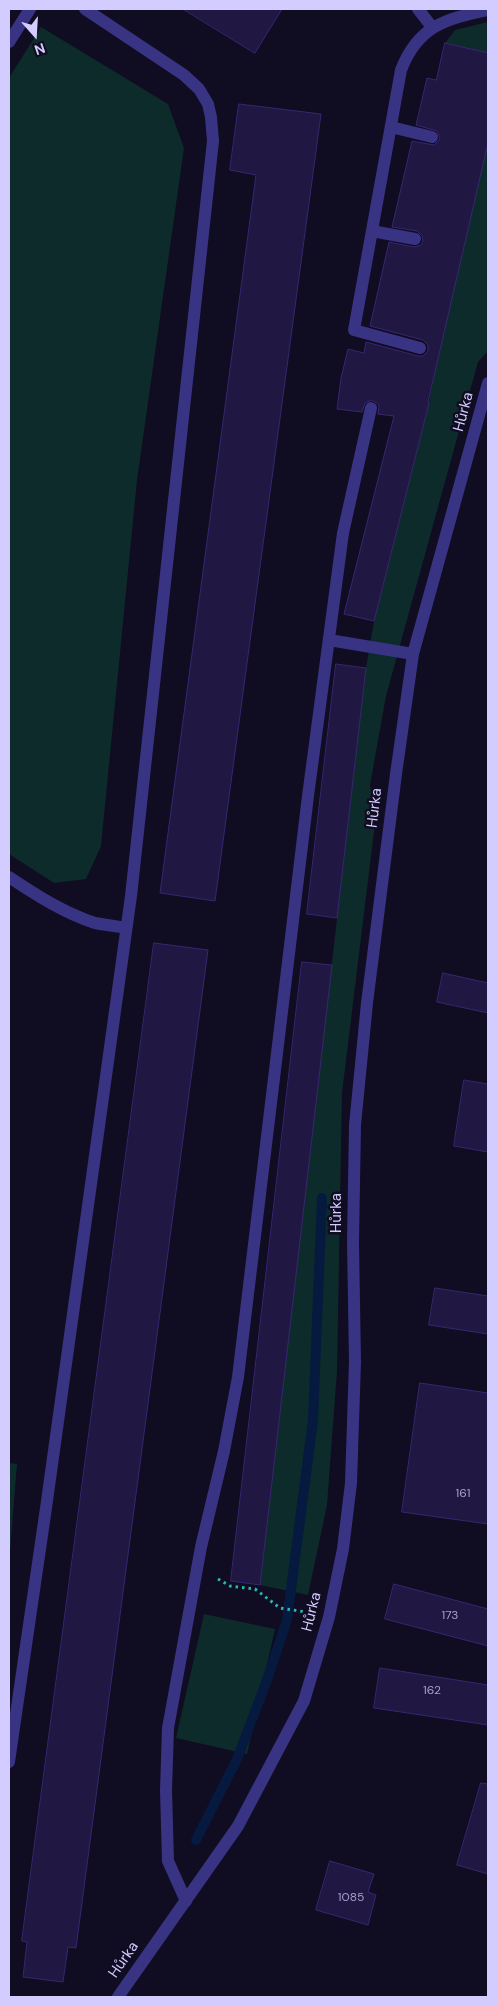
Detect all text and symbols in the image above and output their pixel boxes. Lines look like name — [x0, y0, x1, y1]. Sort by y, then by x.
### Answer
north arrow — [10, 10, 60, 60]
text: N — [32, 39, 48, 59]
street label: Hůrka — [450, 390, 478, 434]
street label: Hůrka — [364, 787, 386, 829]
street label: Hůrka — [328, 1193, 346, 1233]
house number: 161 — [455, 1487, 471, 1501]
street label: Hůrka — [298, 1590, 326, 1634]
house number: 173 — [442, 1609, 458, 1623]
house number: 162 — [423, 1684, 441, 1698]
house number: 1085 — [338, 1891, 364, 1905]
street label: Hůrka — [105, 1938, 143, 1982]

